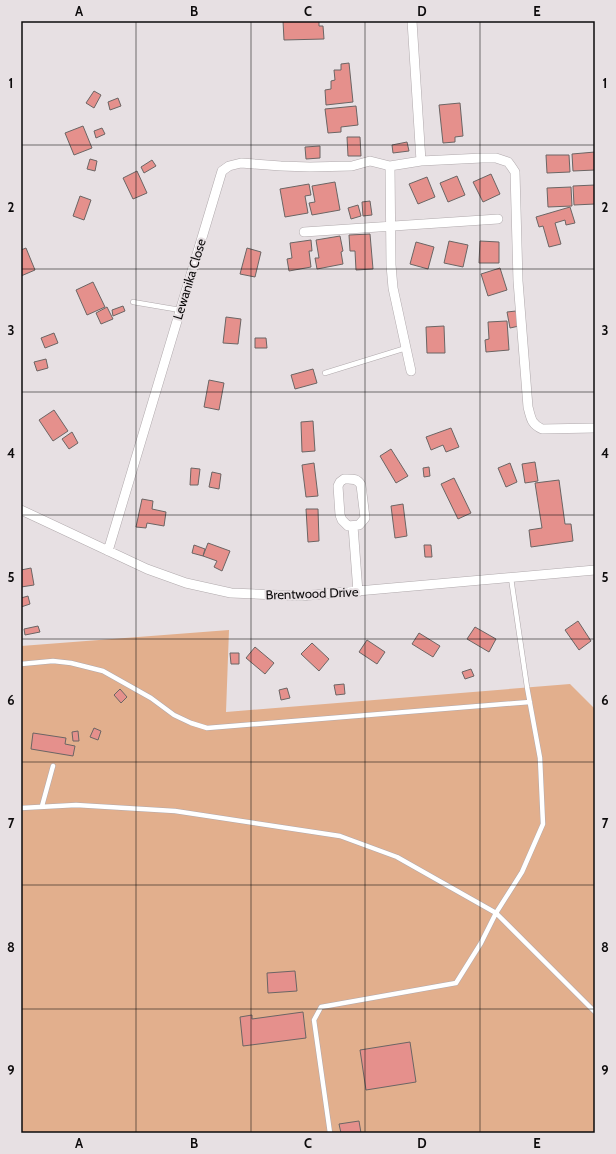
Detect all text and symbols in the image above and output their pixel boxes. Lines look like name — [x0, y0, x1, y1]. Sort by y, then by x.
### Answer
text: A — [75, 3, 84, 19]
text: B — [190, 3, 198, 19]
text: C — [304, 3, 312, 19]
text: D — [417, 3, 427, 19]
text: E — [533, 3, 541, 19]
text: 1 — [9, 75, 13, 91]
text: 1 — [603, 75, 607, 91]
text: 2 — [8, 199, 15, 215]
text: 2 — [602, 199, 609, 215]
street label: Lewanika Close — [169, 236, 209, 321]
text: 3 — [7, 322, 15, 338]
text: 3 — [601, 322, 609, 338]
text: 4 — [7, 445, 15, 461]
text: 4 — [601, 445, 609, 461]
text: 5 — [8, 569, 15, 585]
text: 5 — [602, 569, 609, 585]
street label: Brentwood Drive — [265, 583, 359, 603]
text: 6 — [7, 692, 15, 708]
text: 6 — [601, 692, 609, 708]
text: 7 — [8, 815, 15, 831]
text: 7 — [602, 815, 609, 831]
text: 8 — [7, 939, 15, 955]
text: 8 — [601, 939, 609, 955]
text: 9 — [7, 1062, 15, 1078]
text: 9 — [601, 1062, 609, 1078]
text: A — [75, 1135, 84, 1151]
text: B — [190, 1135, 198, 1151]
text: C — [304, 1135, 312, 1151]
text: D — [417, 1135, 427, 1151]
text: E — [533, 1135, 541, 1151]

